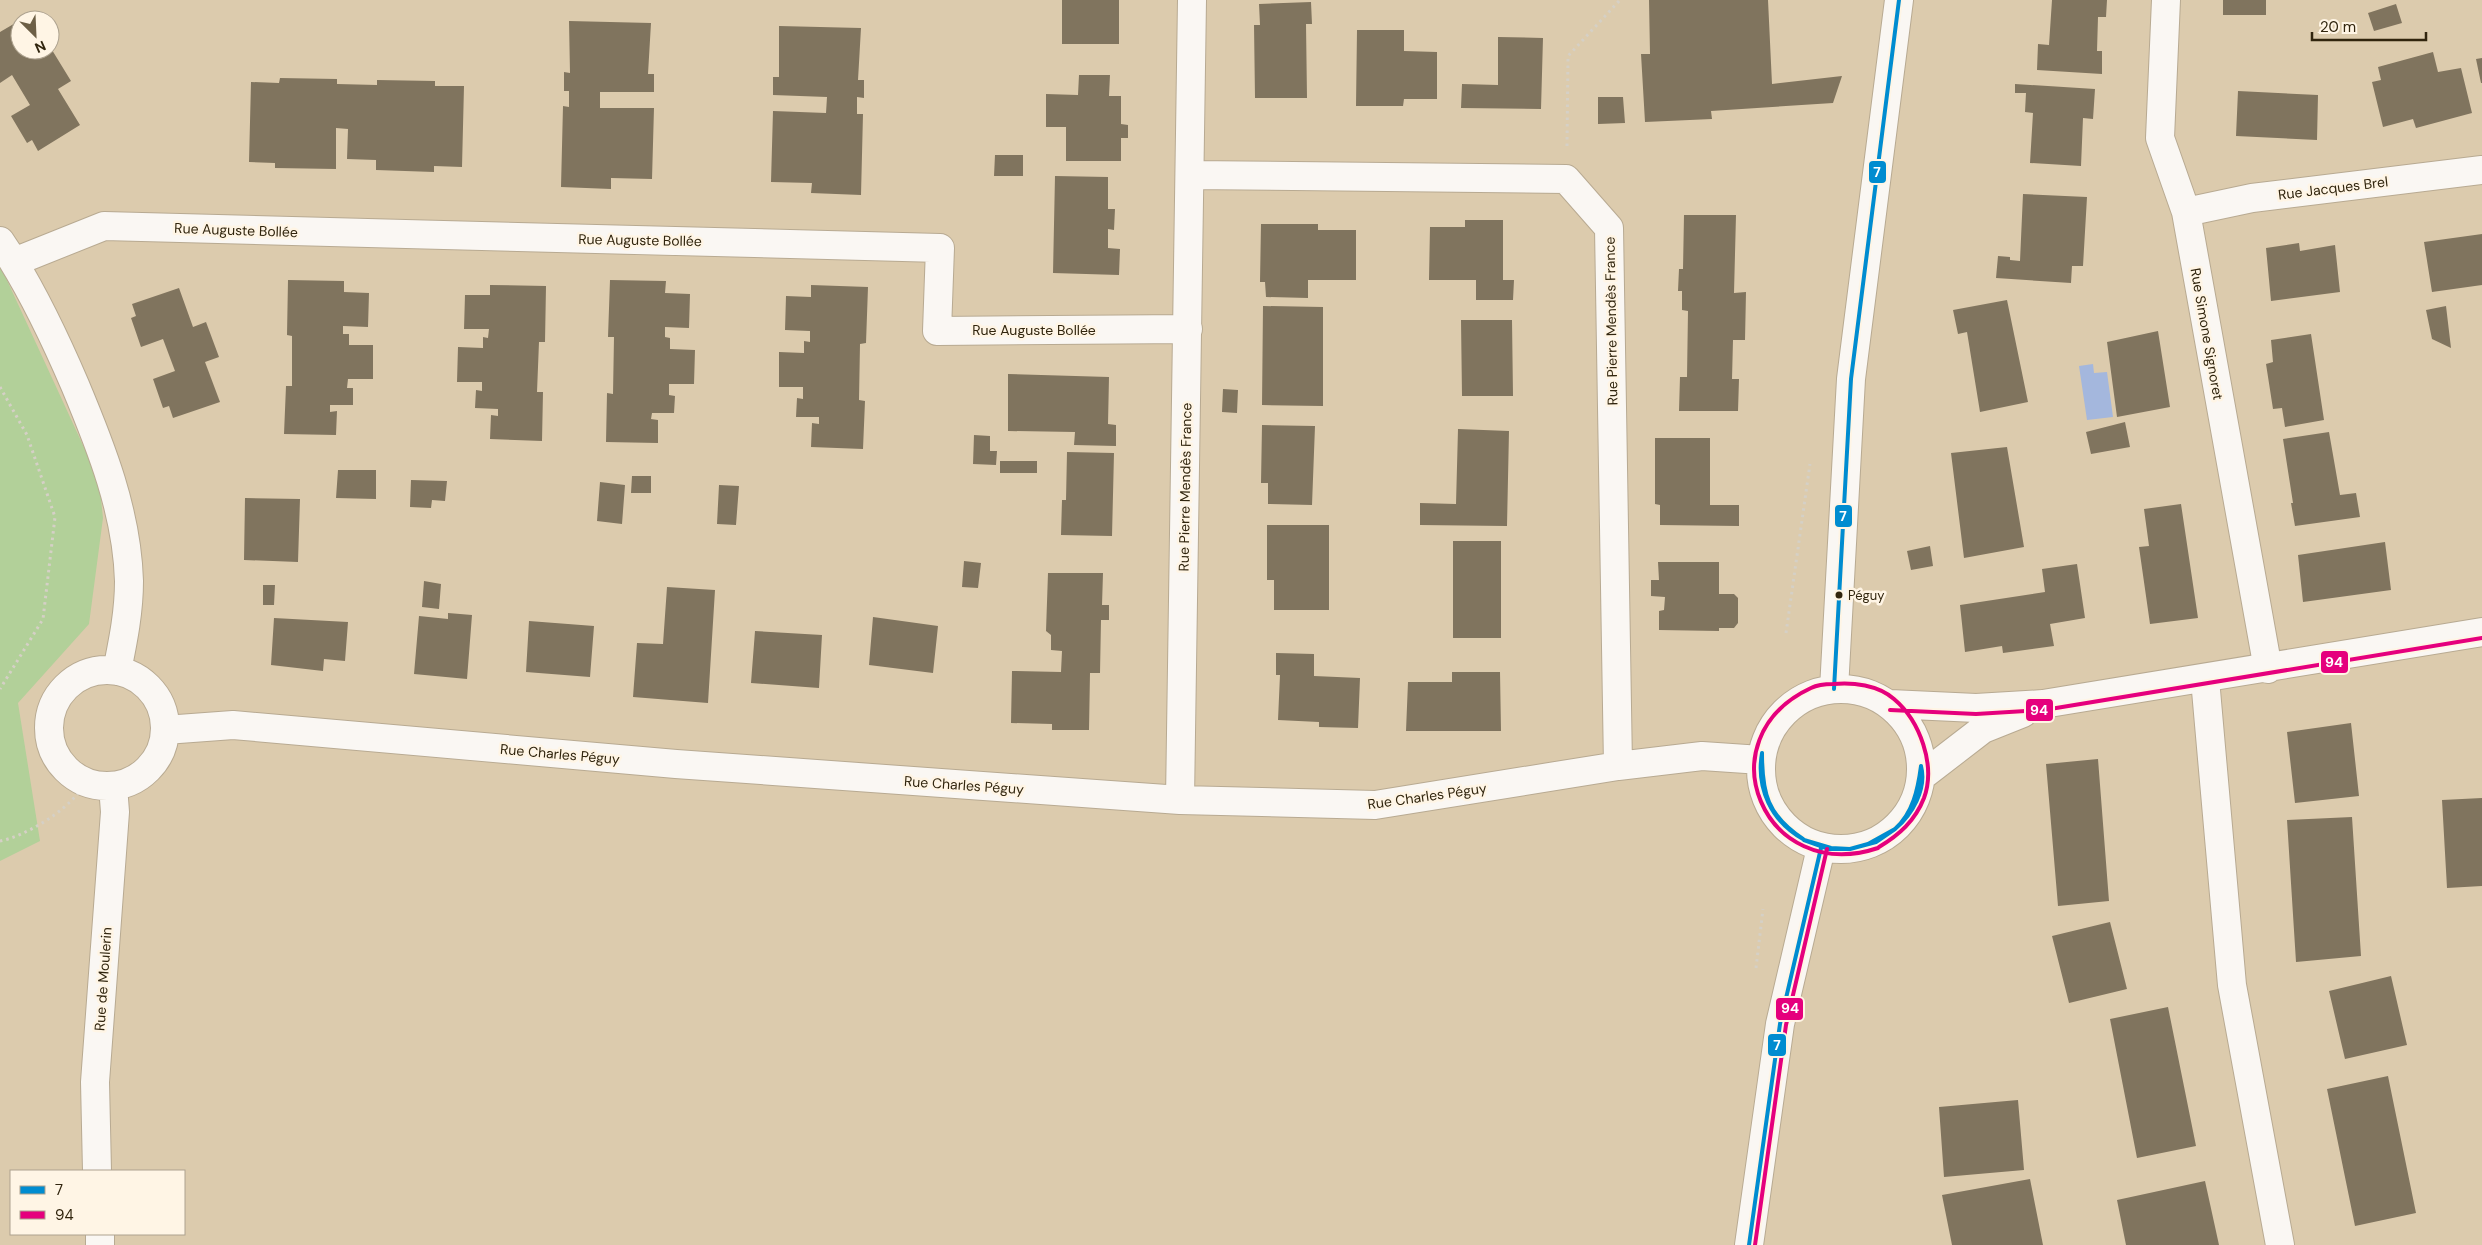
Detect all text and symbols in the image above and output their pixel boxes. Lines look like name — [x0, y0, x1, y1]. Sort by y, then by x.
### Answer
north arrow — [10, 10, 60, 60]
scale bar — [2312, 10, 2426, 42]
text: 20 m — [2320, 17, 2356, 37]
text: N — [32, 37, 49, 57]
line badge: 7 — [1868, 160, 1887, 184]
text: 7 — [1873, 163, 1881, 181]
street label: Rue Jacques Brel — [2277, 172, 2389, 204]
street label: Rue Auguste Bollée — [174, 219, 298, 241]
street label: Rue Auguste Bollée — [578, 230, 702, 250]
street label: Rue Pierre Mendès France — [1601, 236, 1621, 406]
street label: Rue Simone Signoret — [2187, 267, 2227, 401]
street label: Rue Auguste Bollée — [972, 321, 1096, 339]
street label: Rue Pierre Mendès France — [1175, 402, 1195, 572]
line badge: 7 — [1834, 504, 1853, 528]
text: 7 — [1839, 507, 1847, 525]
place label: Péguy — [1848, 587, 1884, 604]
marker: Péguy — [1834, 590, 1844, 600]
line badge: 94 — [2320, 650, 2349, 674]
text: 94 — [2325, 653, 2343, 671]
line badge: 94 — [2025, 698, 2054, 722]
text: 94 — [2030, 701, 2048, 719]
street label: Rue Charles Péguy — [499, 740, 621, 768]
street label: Rue Charles Péguy — [904, 772, 1025, 798]
street label: Rue Charles Péguy — [1366, 779, 1488, 813]
street label: Rue de Moulerin — [90, 926, 116, 1032]
line badge: 94 — [1775, 997, 1804, 1021]
text: 94 — [1781, 999, 1799, 1017]
line badge: 7 — [1767, 1033, 1787, 1057]
text: 7 — [1773, 1036, 1781, 1054]
legend — [10, 1170, 185, 1235]
text: 7 — [55, 1180, 63, 1200]
text: 94 — [55, 1205, 74, 1225]

